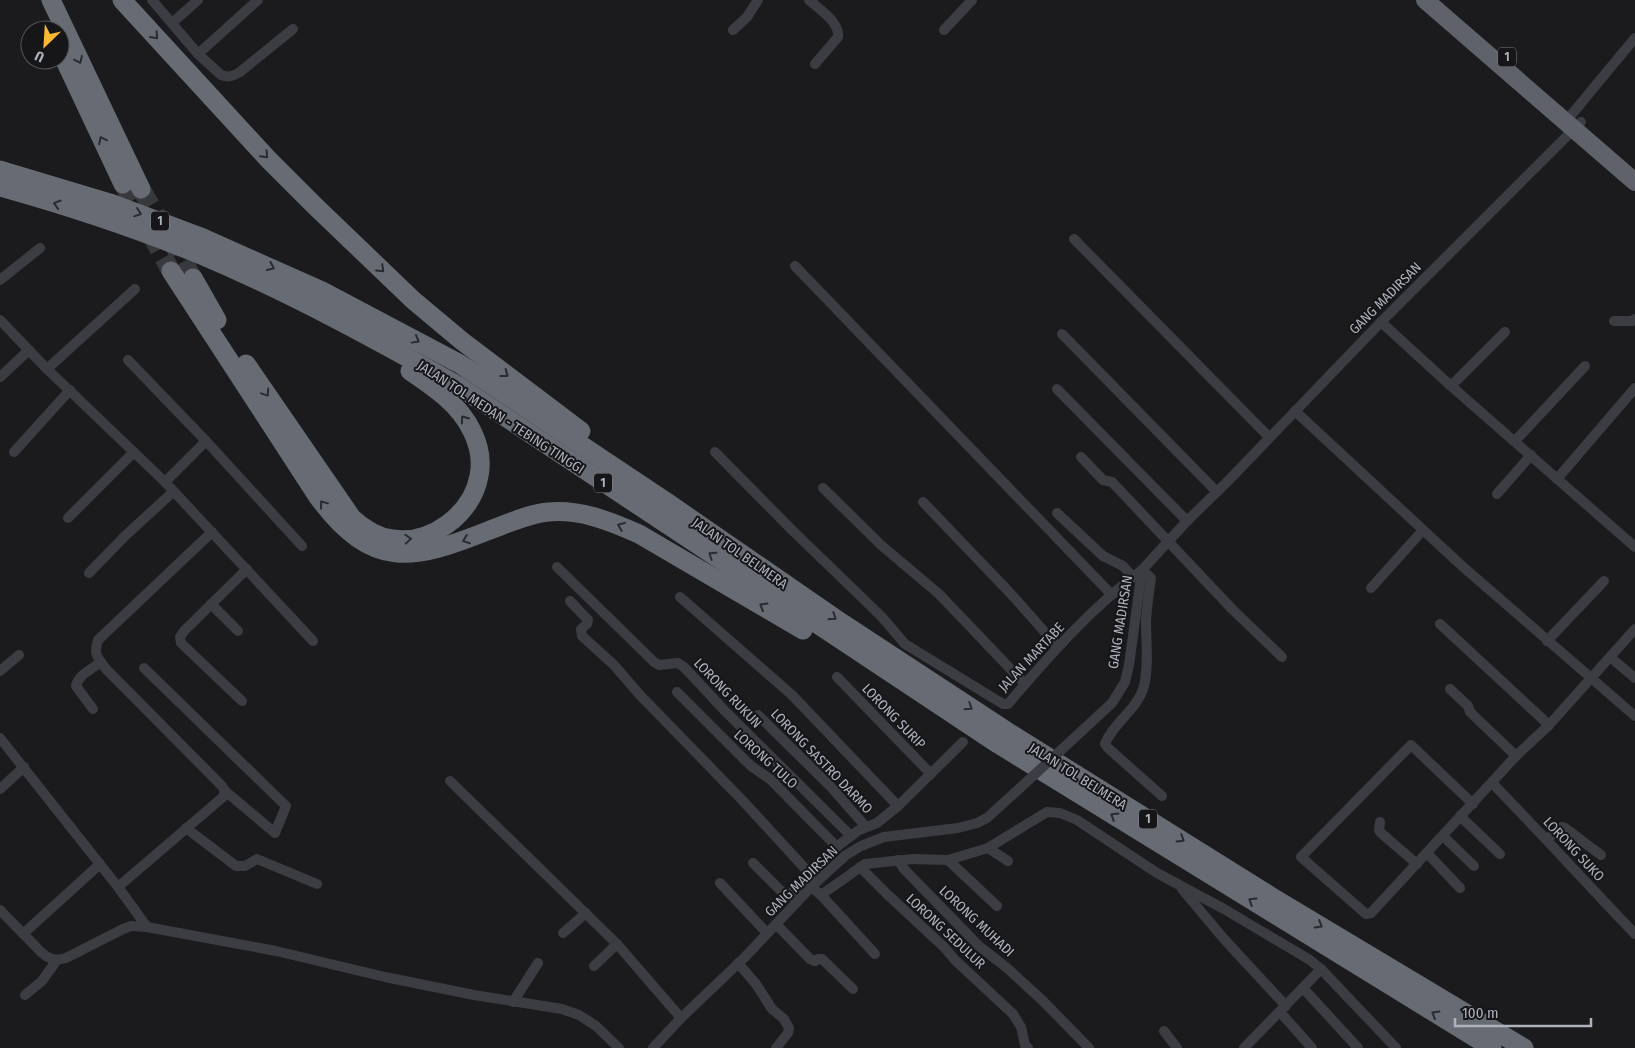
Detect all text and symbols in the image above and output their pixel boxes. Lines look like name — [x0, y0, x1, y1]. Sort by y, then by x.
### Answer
north arrow — [20, 20, 70, 70]
one-way arrow — [149, 31, 158, 40]
text: U — [32, 47, 47, 66]
road number: 1 — [1498, 48, 1516, 66]
one-way arrow — [73, 55, 84, 64]
one-way arrow — [97, 136, 108, 145]
one-way arrow — [259, 150, 268, 159]
one-way arrow — [54, 199, 62, 209]
one-way arrow — [133, 207, 142, 217]
road number: 1 — [151, 212, 169, 230]
street label: GANG MADIRSAN — [1346, 259, 1425, 338]
one-way arrow — [266, 261, 275, 272]
one-way arrow — [375, 263, 384, 272]
one-way arrow — [411, 334, 420, 344]
street label: JALAN TOL MEDAN - TEBING TINGGI — [414, 357, 587, 478]
one-way arrow — [499, 369, 508, 377]
one-way arrow — [260, 387, 269, 396]
one-way arrow — [461, 415, 470, 424]
road number: 1 — [594, 473, 612, 492]
one-way arrow — [320, 500, 329, 510]
street label: JALAN TOL BELMERA — [689, 514, 791, 593]
one-way arrow — [618, 522, 626, 532]
one-way arrow — [405, 534, 413, 545]
one-way arrow — [462, 534, 471, 544]
one-way arrow — [708, 552, 717, 561]
street label: GANG MADIRSAN — [1105, 574, 1136, 670]
one-way arrow — [759, 603, 768, 613]
one-way arrow — [827, 611, 837, 620]
street label: JALAN MARTABE — [995, 619, 1068, 696]
street label: LORONG RUKUN — [690, 655, 765, 732]
street label: LORONG SURIP — [858, 680, 929, 753]
one-way arrow — [963, 701, 972, 710]
street label: LORONG SASTRO DARMO — [767, 705, 876, 817]
street label: LORONG TULO — [730, 726, 801, 792]
street label: JALAN TOL BELMERA — [1025, 739, 1131, 814]
road number: 1 — [1139, 810, 1157, 829]
one-way arrow — [1110, 813, 1119, 823]
street label: LORONG SUKO — [1540, 814, 1608, 885]
one-way arrow — [1175, 833, 1184, 843]
street label: GANG MADIRSAN — [761, 842, 841, 920]
street label: LORONG MUHADI — [936, 882, 1018, 960]
street label: LORONG SEDULUR — [903, 890, 989, 973]
one-way arrow — [1249, 898, 1258, 908]
one-way arrow — [1313, 919, 1322, 929]
scale bar — [1455, 996, 1591, 1028]
text: 100 m — [1462, 1004, 1499, 1022]
one-way arrow — [1432, 1010, 1441, 1020]

